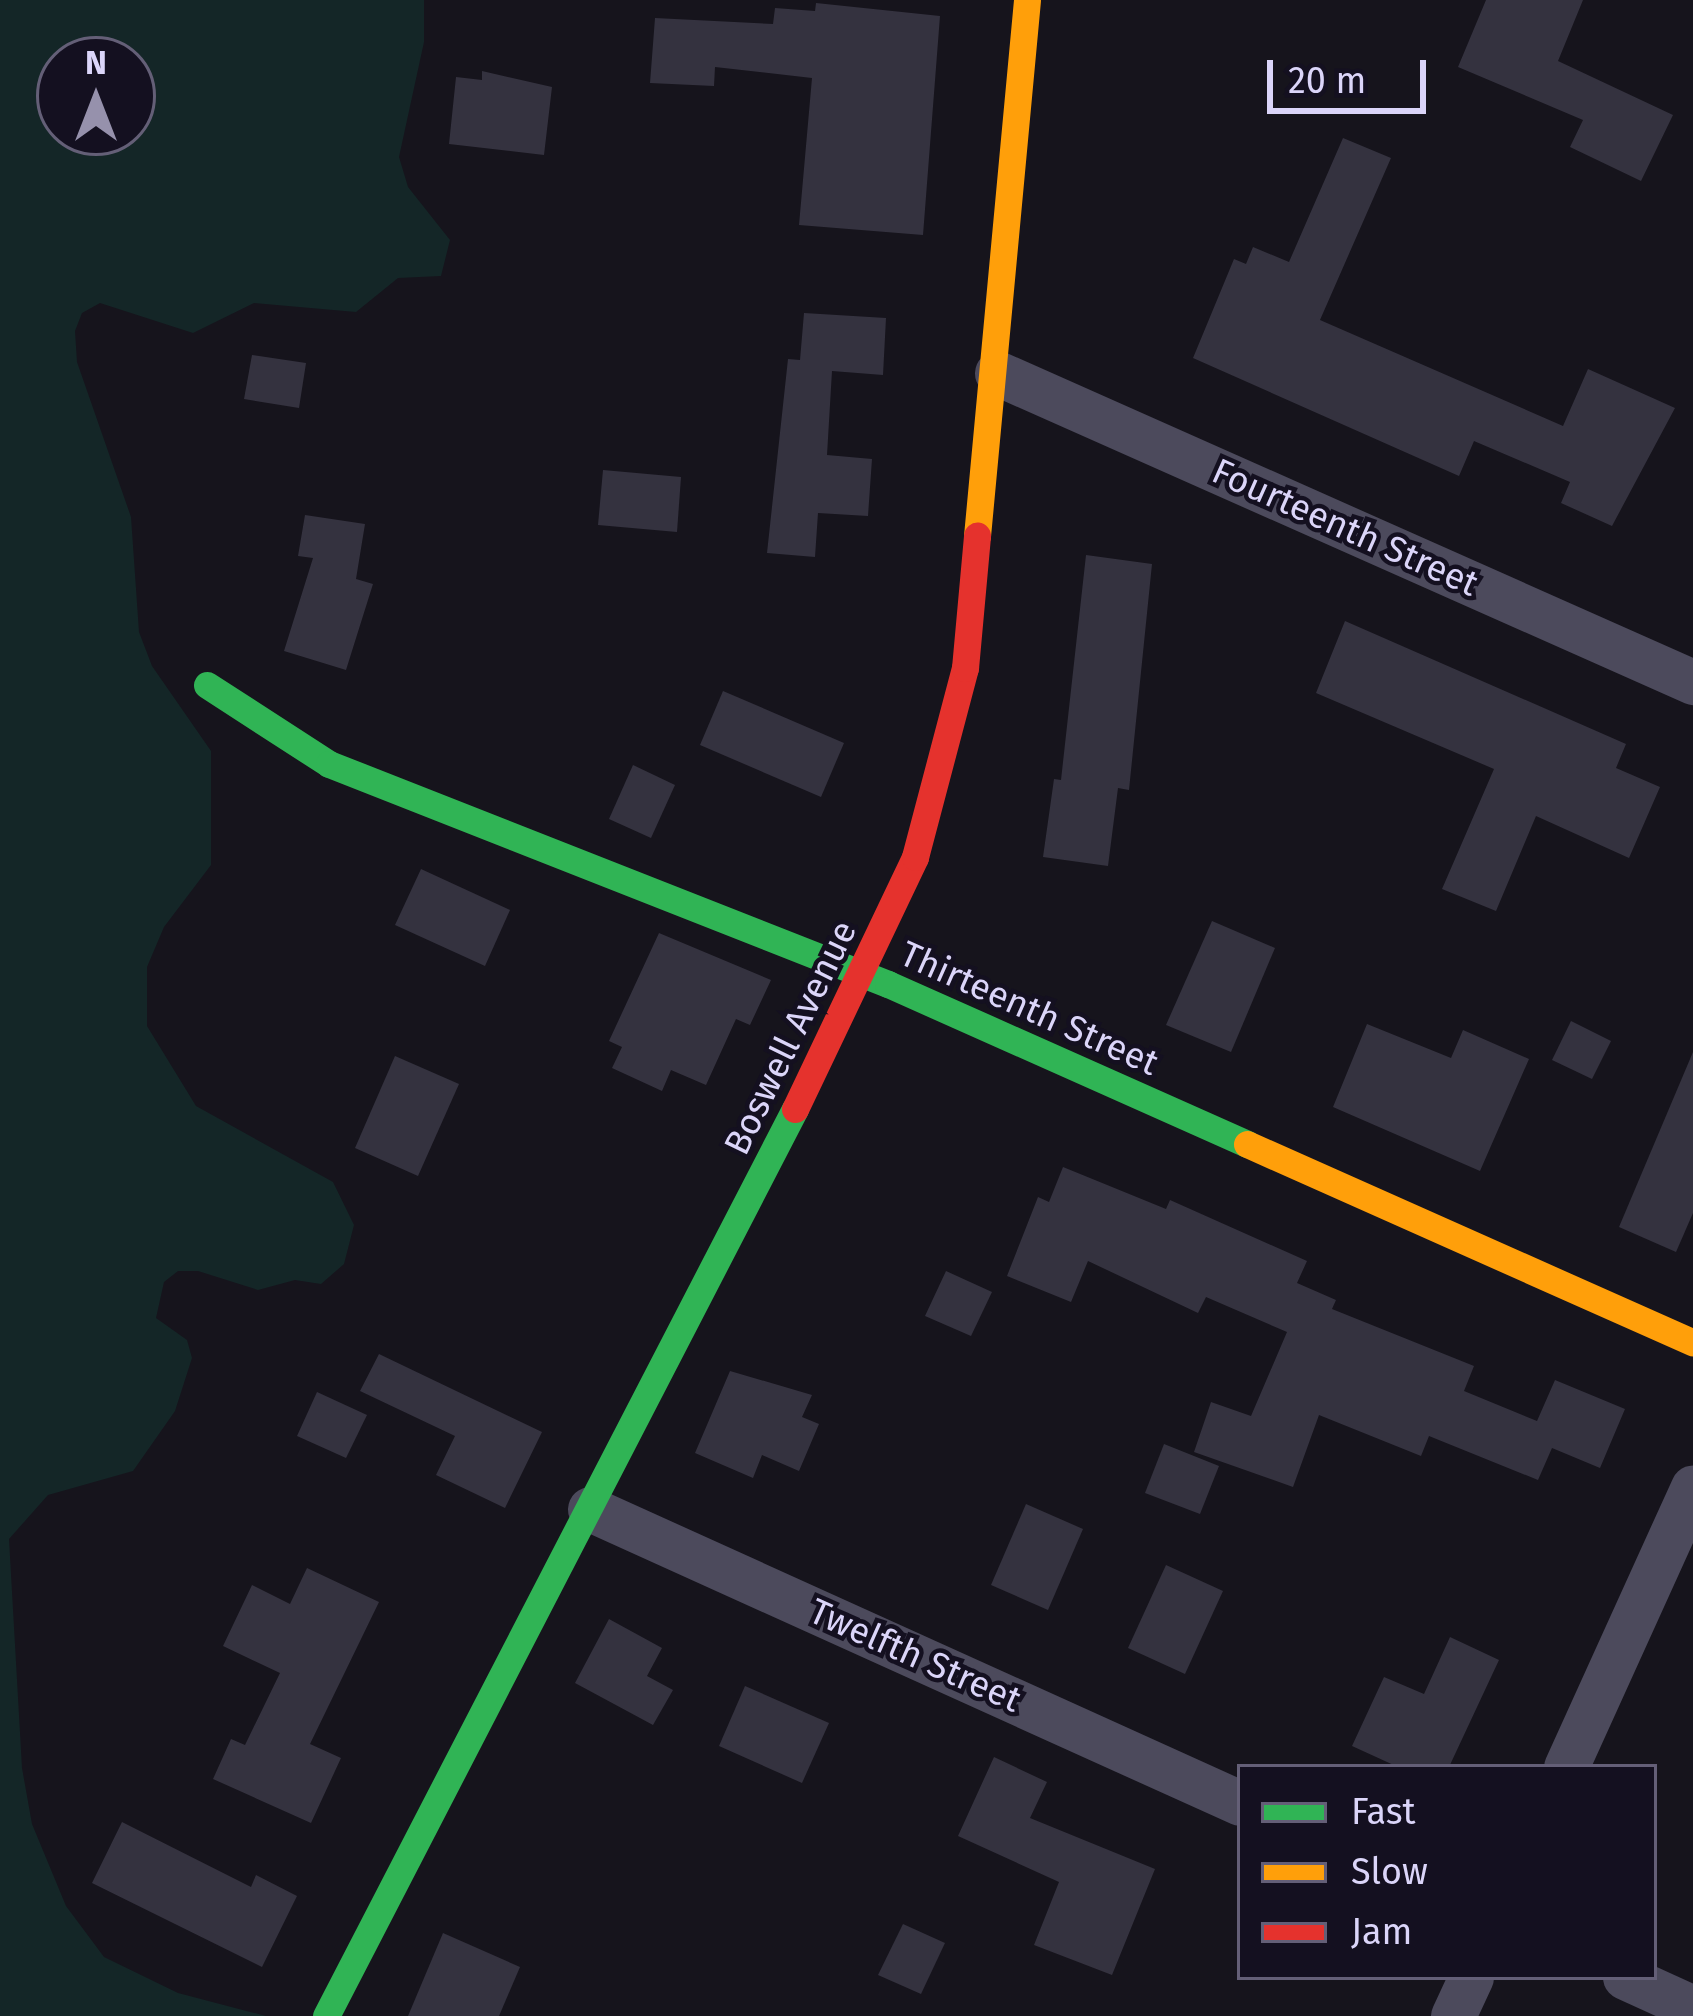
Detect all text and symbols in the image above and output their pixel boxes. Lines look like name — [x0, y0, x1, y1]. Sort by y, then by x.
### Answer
north arrow — [36, 36, 156, 156]
scale bar — [1273, 36, 1432, 110]
text: N — [85, 43, 107, 83]
text: 20 m — [1288, 59, 1366, 103]
street label: Fourteenth Street — [1205, 450, 1485, 606]
street label: Boswell Avenue — [716, 914, 866, 1162]
street label: Thirteenth Street — [893, 933, 1165, 1085]
street label: Twelfth Street — [803, 1590, 1027, 1722]
legend — [1237, 1764, 1657, 1980]
text: Fast — [1351, 1790, 1416, 1834]
text: Slow — [1351, 1850, 1428, 1894]
text: Jam — [1351, 1910, 1412, 1954]

